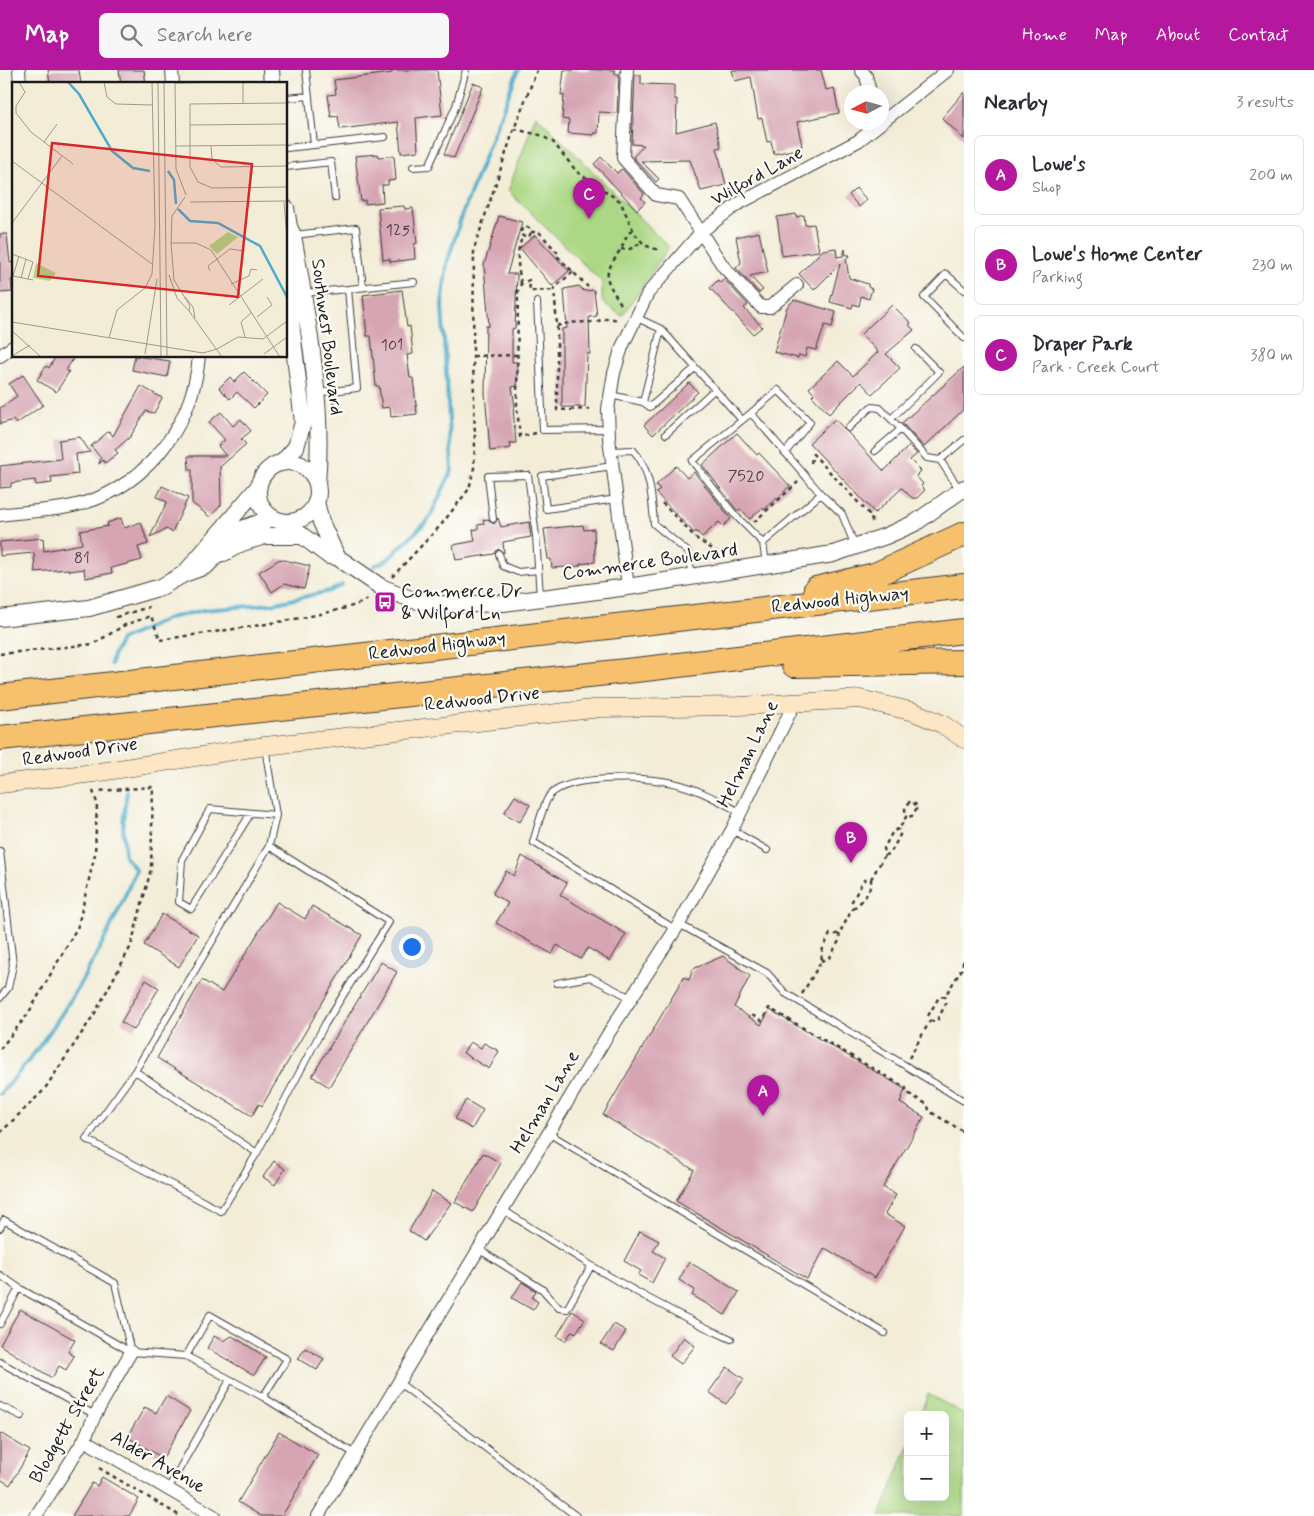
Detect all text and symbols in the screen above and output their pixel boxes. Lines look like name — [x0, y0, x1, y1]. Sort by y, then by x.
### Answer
search box — [99, 13, 449, 58]
text: Map — [25, 20, 69, 51]
icon: search — [117, 21, 145, 49]
text: Search here — [157, 23, 253, 48]
text: Home — [1022, 23, 1067, 47]
text: Map — [1095, 23, 1128, 47]
text: About — [1156, 23, 1200, 47]
text: Contact — [1228, 23, 1289, 47]
inset map — [12, 82, 288, 358]
north arrow — [844, 85, 889, 130]
text: Nearby — [984, 89, 1048, 117]
text: 3 results — [1236, 92, 1294, 113]
street label: Wilford Lane — [706, 140, 809, 214]
text: Lowe's — [1032, 152, 1085, 177]
text: A — [996, 165, 1006, 186]
text: 200 m — [1249, 165, 1293, 186]
text: Shop — [1032, 177, 1061, 198]
pin: C — [573, 178, 605, 219]
house number: 125 — [386, 220, 410, 241]
text: Lowe's Home Center — [1032, 242, 1203, 267]
text: B — [996, 255, 1006, 276]
text: 230 m — [1252, 255, 1293, 276]
street label: Southwest Boulevard — [305, 257, 349, 417]
text: Parking — [1032, 267, 1083, 288]
text: Draper Park — [1032, 332, 1133, 357]
house number: 101 — [381, 335, 403, 356]
text: C — [995, 345, 1007, 366]
text: 380 m — [1250, 345, 1293, 366]
text: Park · Creek Court — [1032, 357, 1160, 378]
house number: 7520 — [728, 466, 764, 487]
street label: Commerce Boulevard — [561, 537, 739, 587]
house number: 81 — [74, 548, 90, 569]
place label: Commerce Dr & Wilford Ln — [401, 579, 522, 629]
street label: Redwood Highway — [770, 580, 910, 622]
bus stop icon: Commerce Dr & Wilford Ln — [373, 590, 397, 614]
street label: Redwood Highway — [367, 625, 507, 669]
street label: Redwood Drive — [423, 680, 541, 718]
street label: Helman Lane — [711, 696, 785, 812]
street label: Redwood Drive — [21, 732, 139, 772]
pin: B — [835, 822, 867, 863]
your location — [399, 934, 425, 960]
street label: Helman Lane — [504, 1046, 586, 1158]
pin: A — [747, 1075, 779, 1116]
street label: Blodgett Street — [24, 1362, 111, 1488]
map controls — [904, 1411, 949, 1501]
button: + — [904, 1411, 949, 1456]
street label: Alder Avenue — [106, 1425, 210, 1499]
button: − — [904, 1456, 949, 1501]

